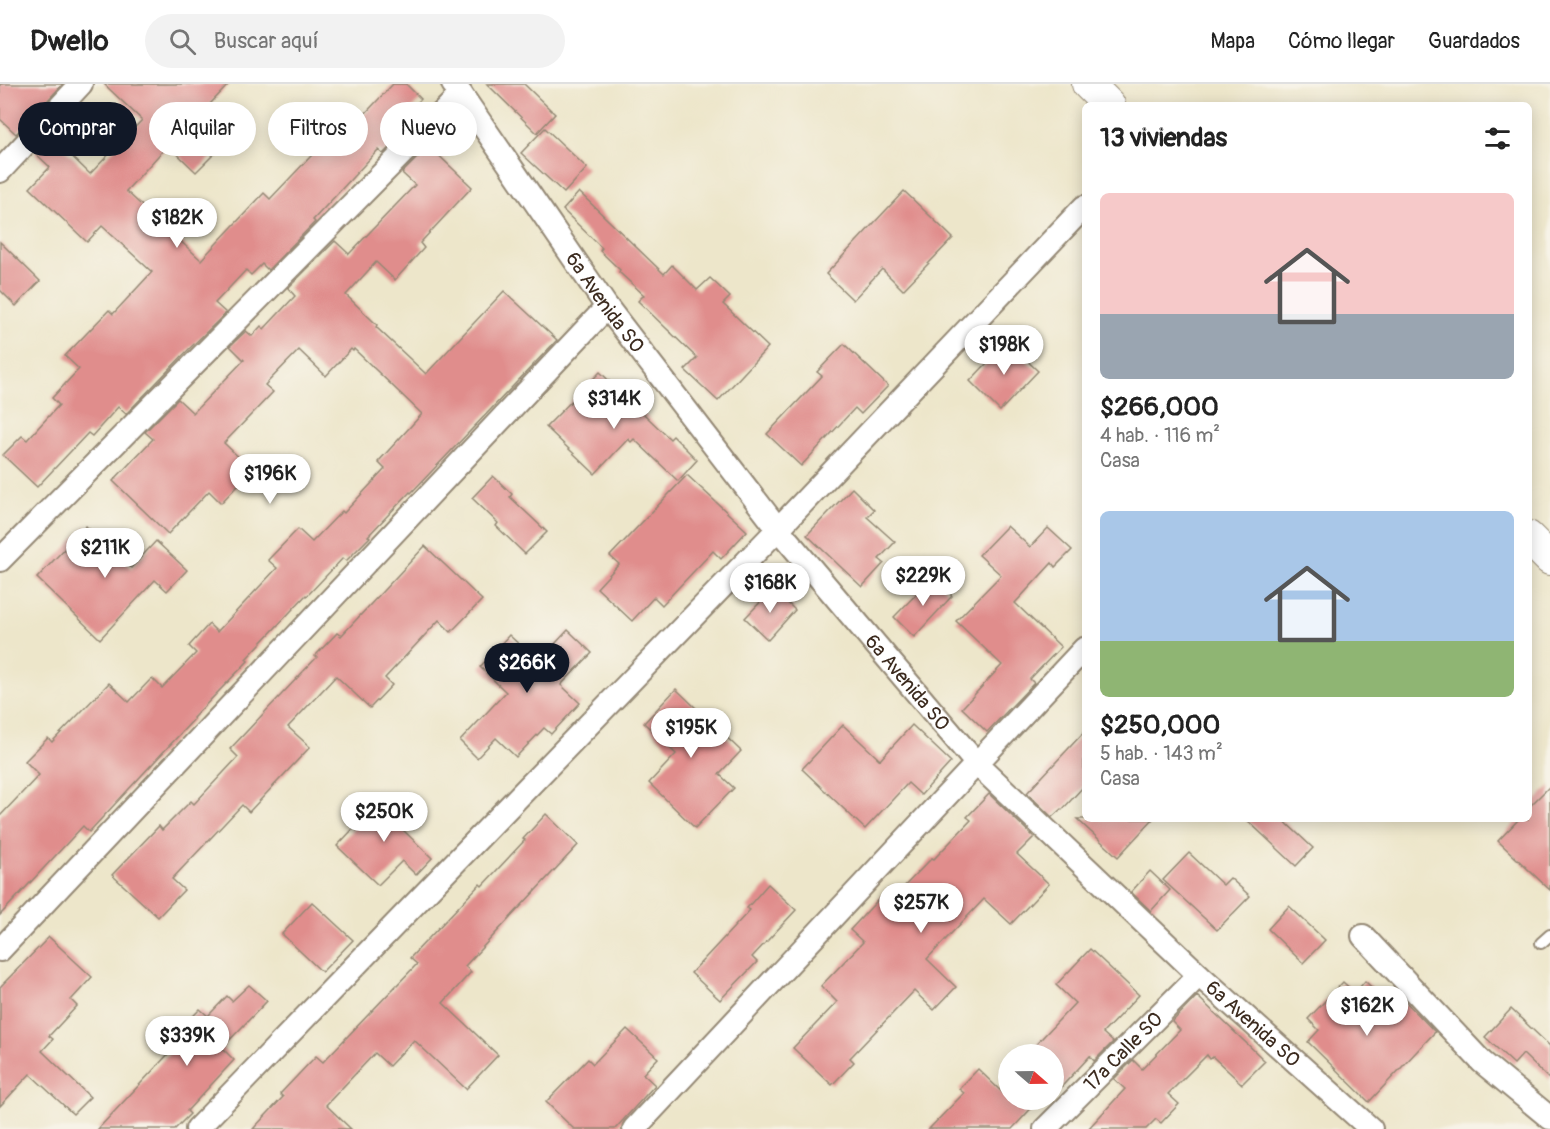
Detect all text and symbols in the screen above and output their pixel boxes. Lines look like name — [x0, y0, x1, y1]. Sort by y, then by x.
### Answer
search box — [145, 14, 565, 68]
text: Dwello — [30, 24, 109, 59]
icon: search — [166, 25, 199, 58]
text: Buscar aquí — [214, 27, 319, 55]
text: Mapa — [1210, 28, 1255, 55]
text: Cómo llegar — [1288, 28, 1395, 55]
text: Guardados — [1428, 28, 1520, 55]
chip: Comprar — [18, 102, 137, 156]
chip: Alquilar — [149, 102, 256, 156]
chip: Filtros — [268, 102, 368, 156]
chip: Nuevo — [380, 102, 477, 156]
text: 13 viviendas — [1100, 122, 1227, 154]
icon: filters — [1481, 122, 1514, 155]
pin: $182K — [135, 198, 219, 249]
text: $182K — [151, 205, 203, 230]
icon: home — [1253, 232, 1361, 340]
street label: 6a Avenida SO — [560, 247, 650, 357]
pin: $198K — [962, 325, 1046, 376]
text: $198K — [978, 332, 1030, 357]
pin: $314K — [572, 379, 656, 430]
text: $314K — [587, 386, 641, 411]
text: $266,000 — [1100, 391, 1219, 423]
text: 4 hab. · 116 m² — [1100, 423, 1220, 448]
text: Casa — [1100, 448, 1140, 473]
pin: $196K — [228, 454, 312, 505]
text: $196K — [244, 461, 296, 486]
pin: $211K — [63, 528, 147, 579]
text: $211K — [80, 535, 130, 560]
icon: home — [1253, 550, 1361, 658]
pin: $229K — [881, 556, 965, 607]
pin: $168K — [728, 563, 812, 614]
text: $229K — [895, 563, 951, 588]
text: $168K — [744, 570, 796, 595]
street label: 6a Avenida SO — [860, 629, 955, 735]
pin: $266K — [485, 643, 569, 694]
text: $266K — [498, 650, 556, 675]
pin: $195K — [649, 708, 733, 759]
text: $250,000 — [1100, 709, 1220, 741]
text: $195K — [665, 715, 717, 740]
text: 5 hab. · 143 m² — [1100, 741, 1223, 766]
text: Casa — [1100, 766, 1140, 791]
pin: $250K — [342, 792, 426, 843]
text: $250K — [355, 799, 413, 824]
pin: $257K — [879, 883, 963, 934]
text: $257K — [893, 890, 949, 915]
street label: 6a Avenida SO — [1201, 975, 1305, 1072]
pin: $162K — [1325, 986, 1409, 1037]
text: $162K — [1340, 993, 1394, 1018]
street label: 17a Calle SO — [1078, 1006, 1168, 1096]
pin: $339K — [145, 1016, 229, 1067]
text: $339K — [159, 1023, 215, 1048]
north arrow — [998, 1044, 1064, 1110]
map controls — [998, 1044, 1064, 1110]

